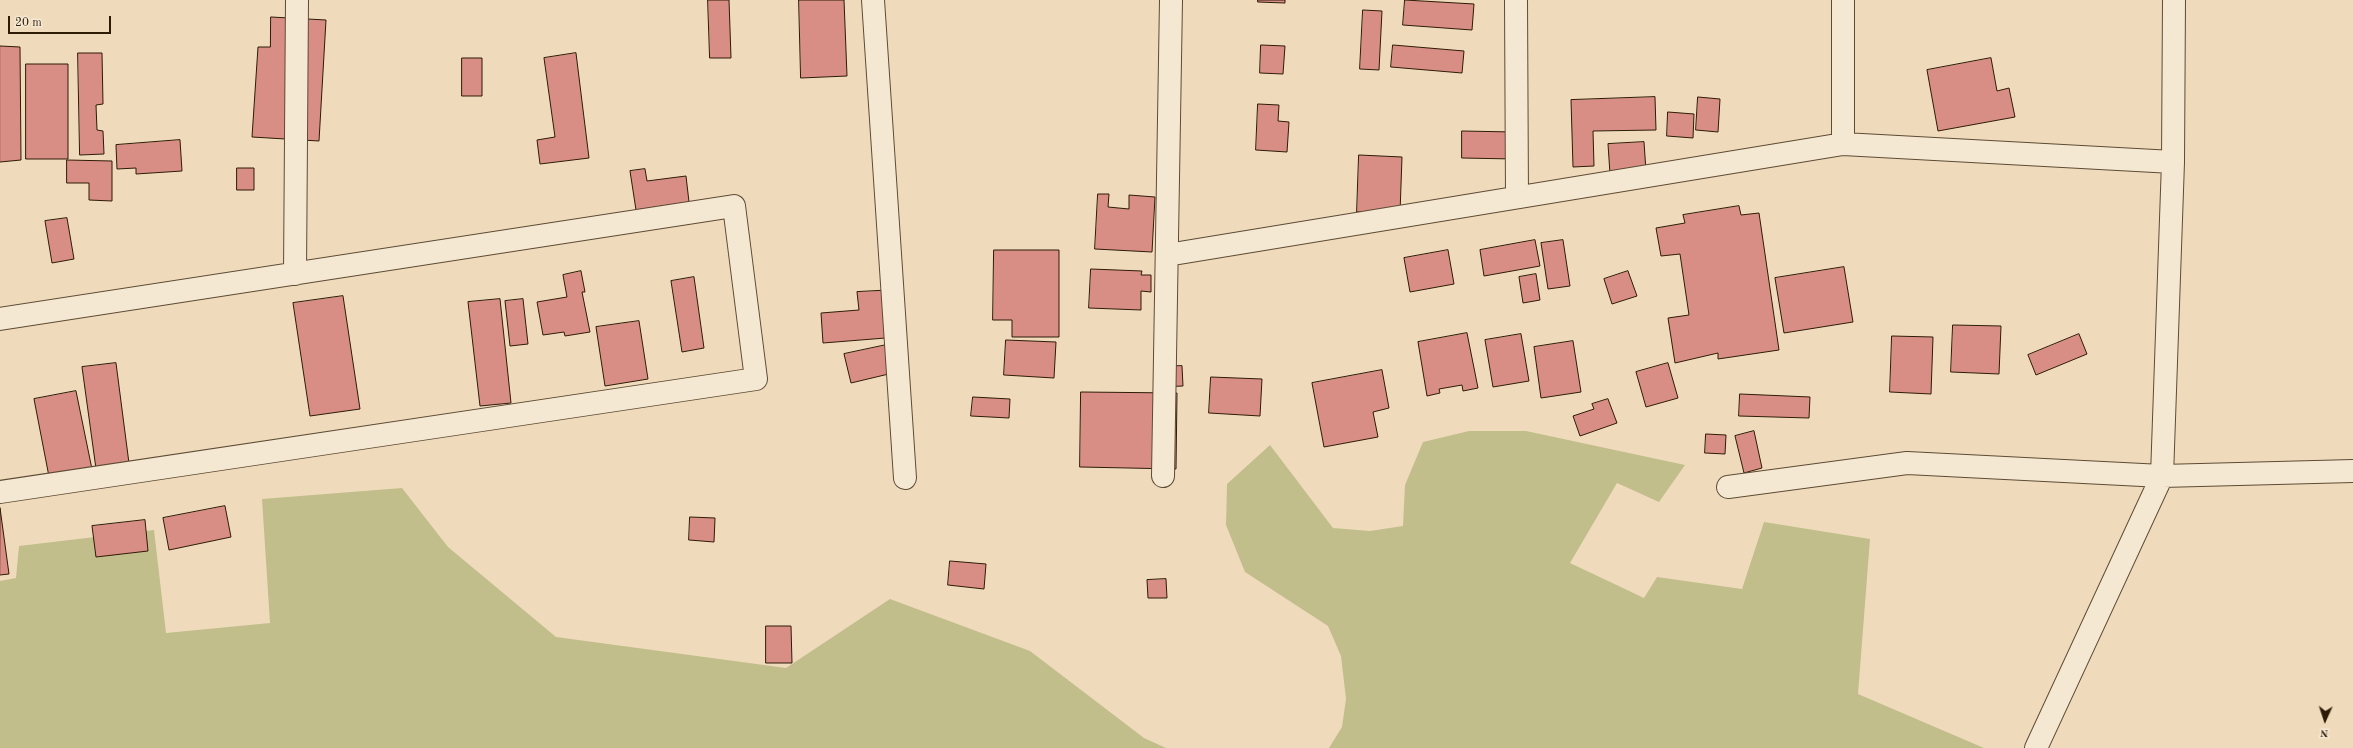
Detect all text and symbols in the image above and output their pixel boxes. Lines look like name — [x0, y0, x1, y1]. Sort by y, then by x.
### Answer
scale bar — [10, 8, 113, 34]
text: 20 m — [15, 17, 42, 29]
north arrow — [2305, 700, 2345, 740]
text: N — [2320, 727, 2329, 738]

